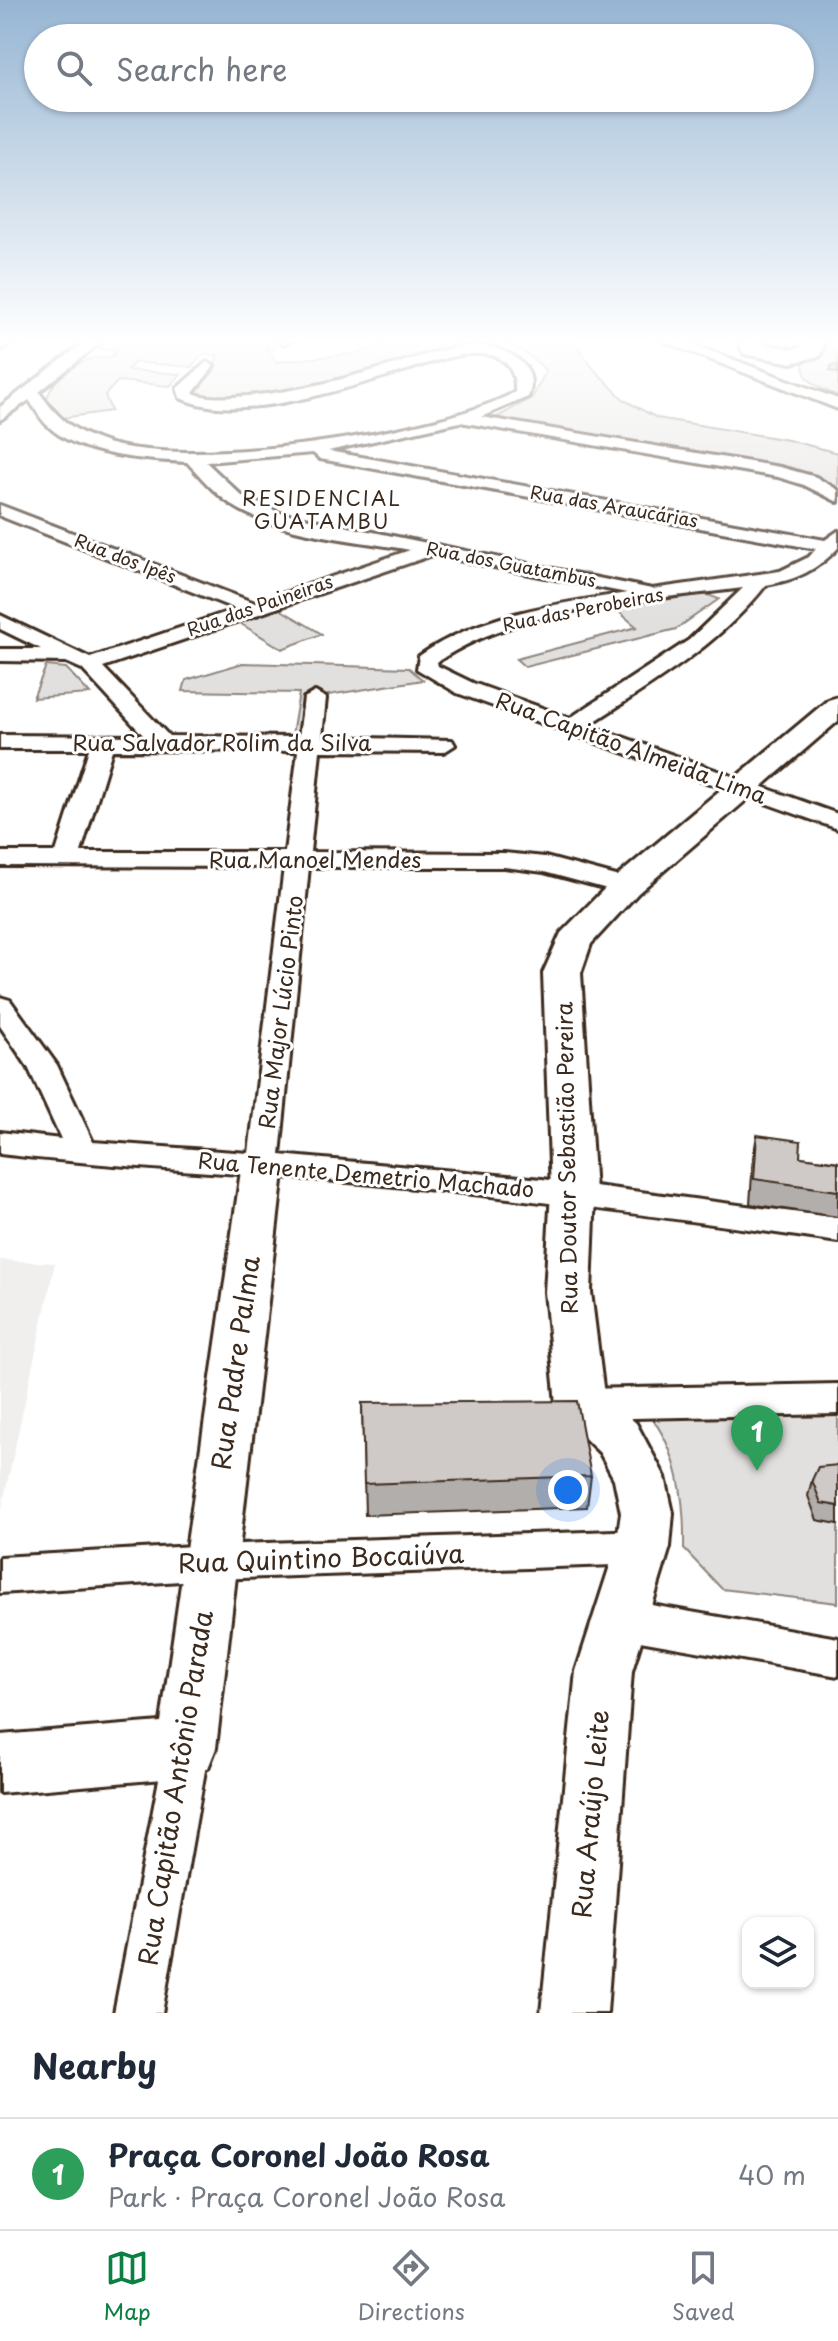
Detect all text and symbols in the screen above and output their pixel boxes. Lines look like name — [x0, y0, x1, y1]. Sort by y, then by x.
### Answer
search box — [24, 24, 814, 112]
icon: search — [52, 46, 96, 90]
text: Search here — [116, 46, 288, 91]
street label: Rua das Araucárias — [528, 477, 700, 534]
district label: RESIDENCIAL GUATAMBU — [242, 483, 402, 536]
street label: Rua dos Ipês — [71, 526, 180, 589]
street label: Rua dos Guatambus — [424, 534, 599, 593]
street label: Rua das Paineiras — [183, 567, 336, 642]
street label: Rua das Perobeiras — [500, 580, 665, 637]
street label: Rua Capitão Almeida Lima — [492, 682, 771, 811]
street label: Rua Salvador Rolim da Silva — [72, 725, 372, 758]
street label: Rua Manoel Mendes — [209, 842, 421, 875]
street label: Rua Major Lúcio Pinto — [249, 893, 310, 1130]
street label: Rua Doutor Sebastião Pereira — [546, 1001, 585, 1314]
street label: Rua Tenente Demetrio Machado — [197, 1142, 536, 1205]
street label: Rua Padre Palma — [200, 1253, 269, 1472]
pin: 1 — [731, 1405, 783, 1471]
your location — [548, 1470, 588, 1510]
street label: Rua Quintino Bocaiúva — [177, 1533, 465, 1582]
street label: Rua Capitão Antônio Parada — [127, 1607, 222, 1968]
street label: Rua Araújo Leite — [561, 1708, 618, 1920]
map controls — [742, 1917, 814, 1989]
button: layers — [742, 1917, 814, 1989]
text: Nearby — [32, 2039, 157, 2091]
text: Praça Coronel João Rosa — [108, 2132, 490, 2177]
text: 1 — [52, 2155, 64, 2194]
text: 40 m — [738, 2155, 806, 2194]
text: Park · Praça Coronel João Rosa — [108, 2177, 505, 2216]
tab: Map — [104, 2246, 151, 2327]
tab: Directions — [358, 2246, 465, 2327]
tab: Saved — [672, 2246, 734, 2327]

